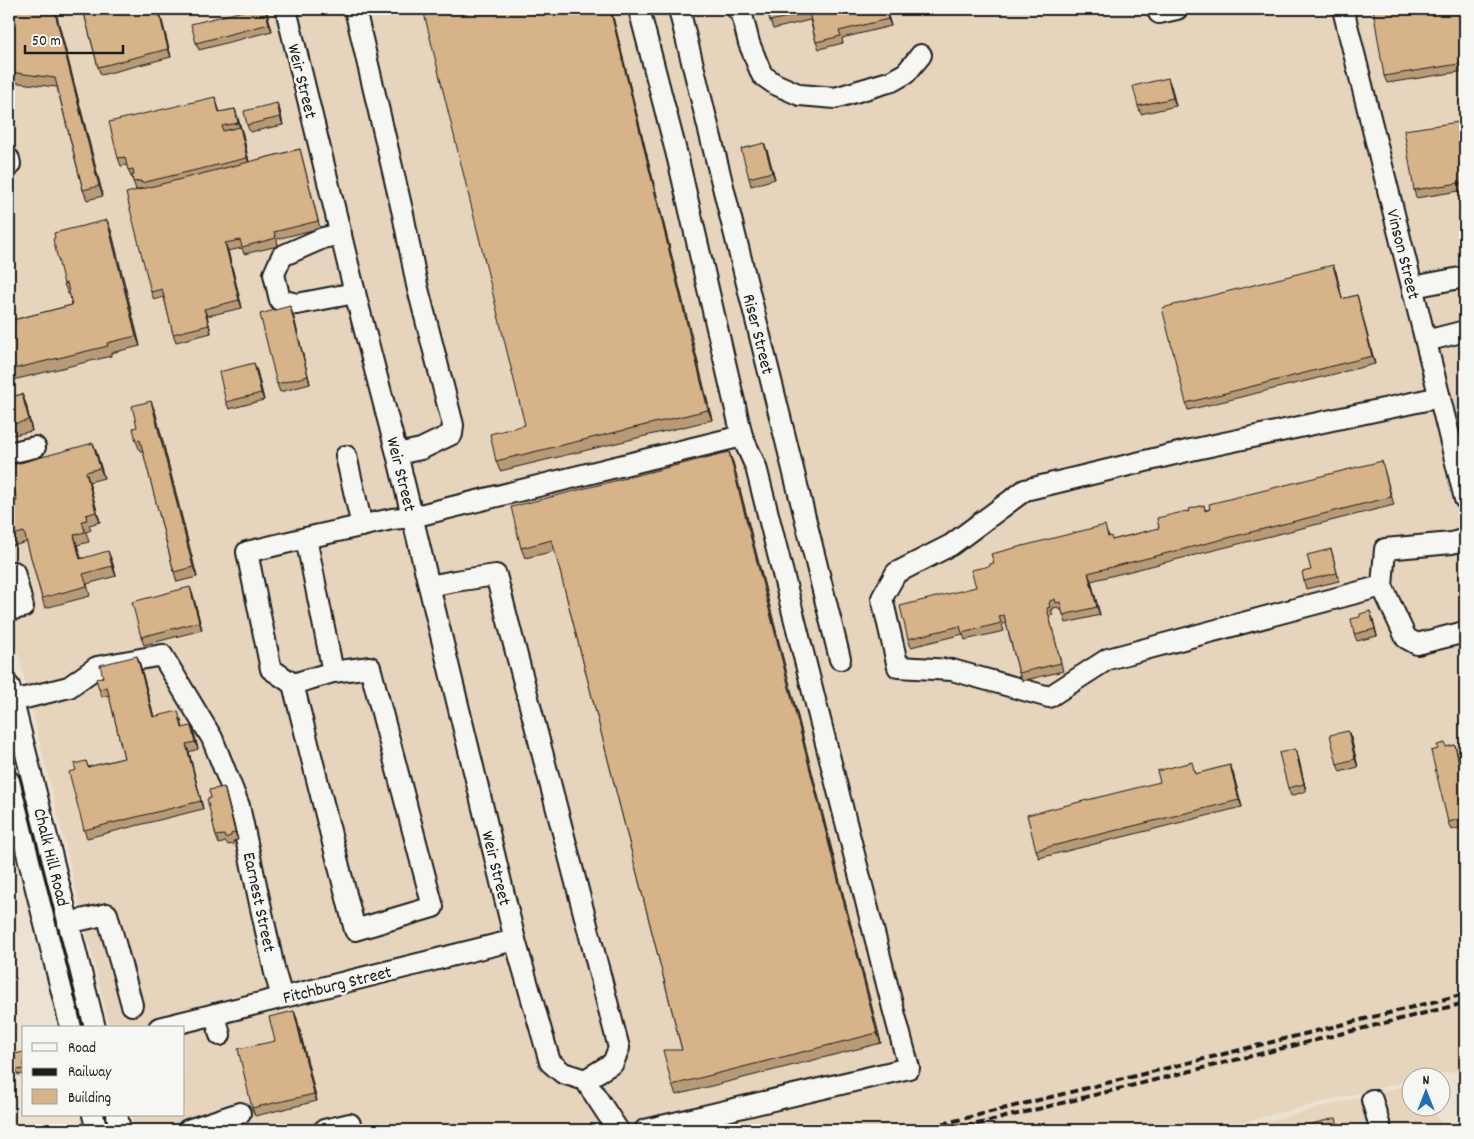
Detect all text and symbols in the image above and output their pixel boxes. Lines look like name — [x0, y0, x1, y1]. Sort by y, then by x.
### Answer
scale bar — [25, 22, 122, 54]
text: 50 m — [32, 31, 61, 53]
street label: Weir Street — [279, 42, 322, 122]
street label: Vinson Street — [1378, 207, 1425, 303]
street label: Riser Street — [735, 292, 779, 378]
street label: Weir Street — [378, 435, 421, 515]
street label: Chalk Hill Road — [25, 806, 74, 909]
street label: Weir Street — [473, 829, 516, 909]
street label: Earnest Street — [235, 850, 280, 955]
street label: Fitchburg Street — [281, 961, 395, 1012]
legend — [22, 1026, 185, 1116]
text: Road — [68, 1038, 96, 1060]
text: Railway — [68, 1062, 112, 1084]
north arrow — [1402, 1066, 1452, 1116]
text: N — [1423, 1071, 1430, 1091]
text: Building — [68, 1088, 111, 1110]

